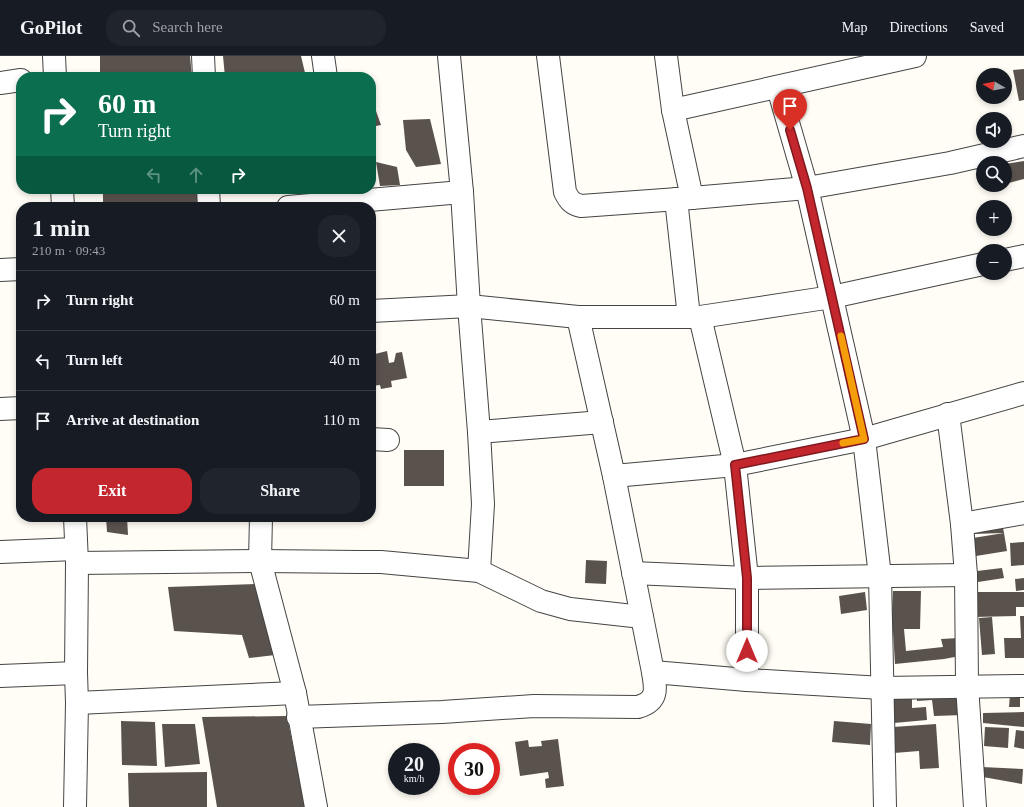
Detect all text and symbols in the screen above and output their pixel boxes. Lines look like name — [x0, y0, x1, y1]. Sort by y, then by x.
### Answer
search box — [106, 10, 386, 46]
text: GoPilot — [20, 17, 82, 38]
icon: search — [120, 17, 142, 39]
text: Search here — [152, 19, 223, 35]
text: Map — [842, 20, 867, 35]
text: Directions — [889, 20, 948, 35]
text: Saved — [970, 20, 1004, 35]
north arrow — [976, 68, 1012, 104]
map controls — [976, 68, 1012, 280]
icon: right — [32, 88, 84, 140]
text: 60 m — [98, 88, 156, 119]
pin — [773, 89, 807, 130]
icon: arrive — [779, 95, 801, 117]
button: sound — [976, 112, 1012, 148]
text: Turn right — [98, 121, 171, 141]
button: search — [976, 156, 1012, 192]
icon: left — [143, 164, 165, 186]
icon: ahead — [185, 164, 207, 186]
icon: right — [227, 164, 249, 186]
button: + — [976, 200, 1012, 236]
text: 1 min — [32, 215, 90, 241]
button: close — [318, 215, 360, 257]
text: 210 m · 09:43 — [32, 243, 105, 258]
button: − — [976, 244, 1012, 280]
icon: right — [32, 290, 54, 312]
text: Turn right — [66, 292, 133, 308]
text: 60 m — [330, 292, 360, 308]
icon: left — [32, 350, 54, 372]
text: Turn left — [66, 352, 123, 368]
text: 40 m — [330, 352, 360, 368]
icon: arrive — [32, 410, 54, 432]
text: Arrive at destination — [66, 412, 199, 428]
text: 110 m — [323, 412, 360, 428]
button: Exit — [32, 468, 192, 514]
button: Share — [200, 468, 360, 514]
position arrow — [726, 630, 768, 672]
speed limit sign: 30 — [448, 743, 500, 795]
text: 20 — [404, 753, 424, 775]
text: km/h — [404, 773, 424, 784]

